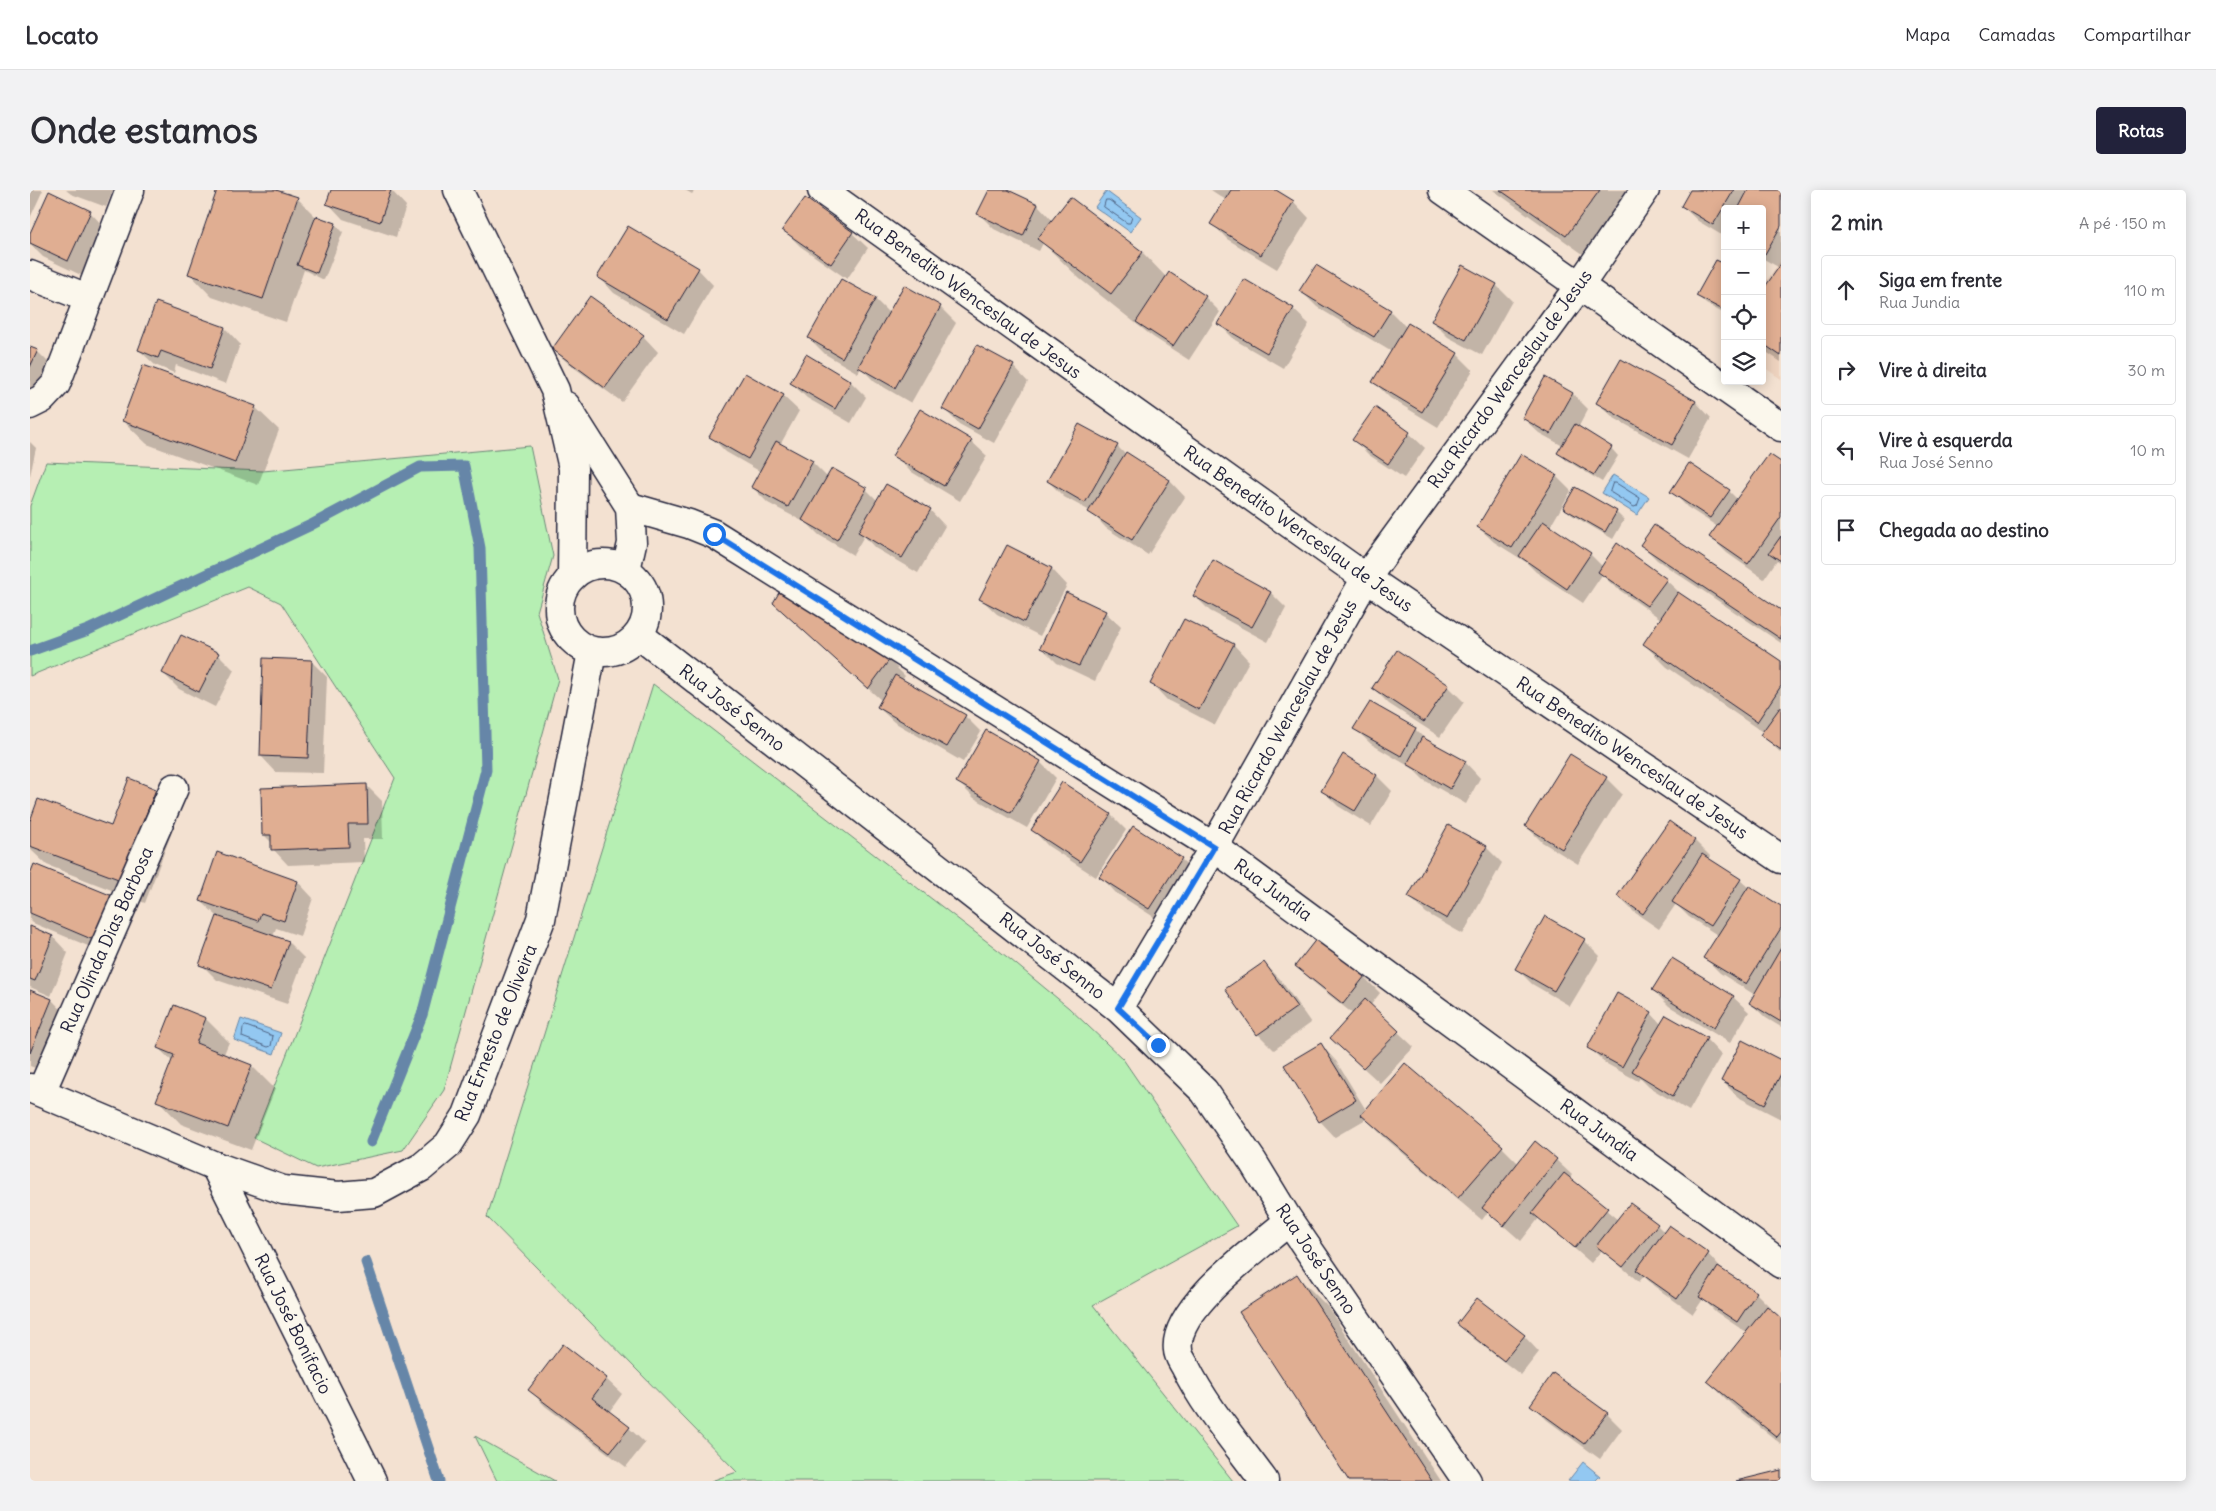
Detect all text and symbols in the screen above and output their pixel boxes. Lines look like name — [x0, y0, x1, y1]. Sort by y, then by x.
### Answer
text: Locato — [25, 20, 99, 50]
text: Mapa — [1905, 23, 1950, 46]
text: Camadas — [1978, 23, 2055, 46]
text: Compartilhar — [2083, 23, 2191, 46]
button: Rotas — [2096, 107, 2186, 154]
text: Onde estamos — [30, 108, 258, 152]
street label: Rua Benedito Wenceslau de Jesus — [850, 204, 1086, 384]
map controls — [1721, 205, 1766, 385]
button: + — [1721, 205, 1766, 250]
text: 2 min — [1831, 209, 1883, 236]
text: A pé · 150 m — [2079, 213, 2166, 233]
button: − — [1721, 250, 1766, 295]
street label: Rua Ricardo Wenceslau de Jesus — [1422, 265, 1597, 493]
text: Siga em frente — [1879, 268, 2002, 292]
icon: ahead — [1832, 276, 1860, 304]
text: 110 m — [2124, 280, 2165, 300]
text: Rua Jundia — [1879, 292, 1960, 312]
button: locate — [1721, 295, 1766, 340]
button: layers — [1721, 340, 1766, 385]
icon: right — [1832, 356, 1860, 384]
text: Vire à direita — [1879, 358, 1987, 382]
text: 30 m — [2128, 360, 2165, 380]
text: Vire à esquerda — [1879, 428, 2013, 452]
icon: left — [1832, 436, 1860, 464]
street label: Rua Benedito Wenceslau de Jesus — [1179, 440, 1417, 617]
text: 10 m — [2130, 440, 2165, 460]
text: Rua José Senno — [1879, 452, 1993, 472]
icon: arrive — [1832, 516, 1860, 544]
text: Chegada ao destino — [1879, 518, 2049, 542]
route start — [703, 523, 726, 546]
street label: Rua Ricardo Wenceslau de Jesus — [1213, 595, 1362, 838]
street label: Rua José Senno — [675, 659, 790, 756]
street label: Rua Benedito Wenceslau de Jesus — [1512, 671, 1753, 844]
street label: Rua Olinda Dias Barbosa — [55, 843, 158, 1036]
street label: Rua Jundia — [1230, 853, 1317, 926]
street label: Rua José Senno — [995, 907, 1110, 1004]
street label: Rua Ernesto de Oliveira — [449, 941, 542, 1125]
route end — [1147, 1034, 1170, 1057]
street label: Rua Jundia — [1556, 1093, 1643, 1166]
street label: Rua José Senno — [1271, 1199, 1362, 1318]
street label: Rua José Bonifacio — [250, 1250, 337, 1398]

